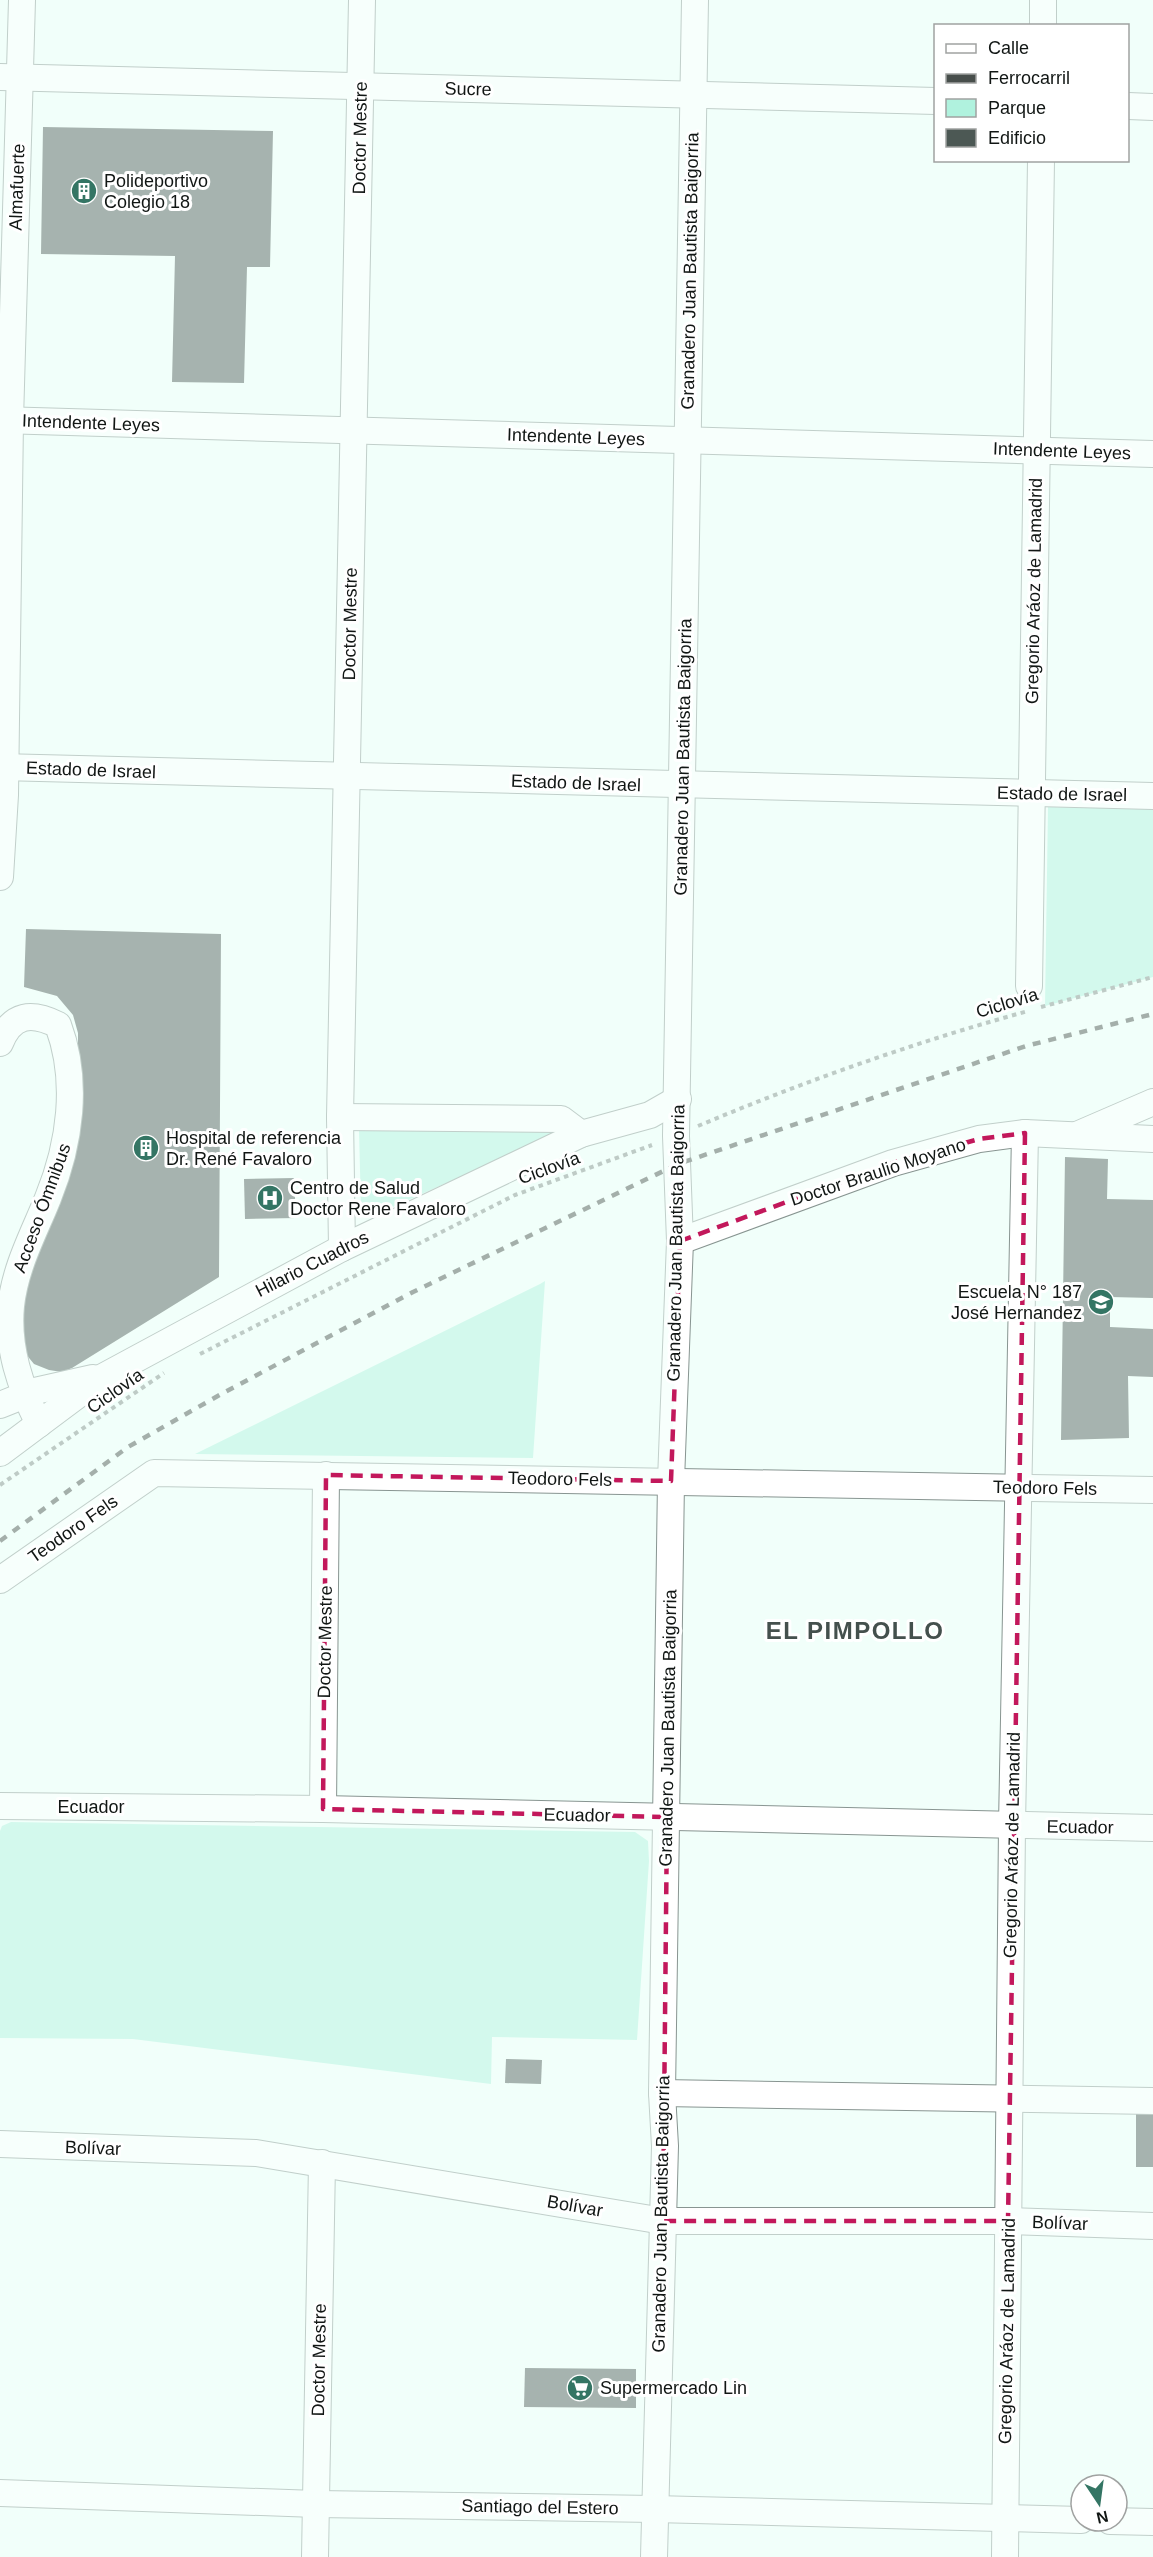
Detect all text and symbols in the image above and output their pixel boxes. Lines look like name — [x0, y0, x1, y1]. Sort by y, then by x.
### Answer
legend — [934, 24, 1129, 162]
text: Calle — [988, 38, 1029, 58]
text: Ferrocarril — [988, 68, 1070, 88]
street label: Sucre — [444, 79, 492, 99]
street label: Doctor Mestre — [349, 81, 371, 195]
text: Parque — [988, 98, 1046, 118]
text: Edificio — [988, 128, 1046, 148]
street label: Granadero Juan Bautista Baigorria — [678, 131, 702, 410]
street label: Almafuerte — [5, 143, 29, 231]
place label: Polideportivo Colegio 18 — [104, 171, 208, 212]
building icon: Polideportivo Colegio 18 — [69, 176, 99, 206]
street label: Intendente Leyes — [22, 411, 160, 435]
street label: Intendente Leyes — [507, 425, 645, 449]
street label: Intendente Leyes — [993, 439, 1131, 463]
street label: Gregorio Aráoz de Lamadrid — [1022, 478, 1046, 704]
street label: Doctor Mestre — [339, 567, 361, 681]
street label: Granadero Juan Bautista Baigorria — [671, 617, 695, 896]
street label: Estado de Israel — [26, 758, 156, 782]
street label: Estado de Israel — [511, 771, 641, 795]
street label: Estado de Israel — [997, 783, 1127, 805]
street label: Ciclovía — [973, 984, 1041, 1022]
street label: Granadero Juan Bautista Baigorria — [664, 1103, 688, 1382]
place label: Hospital de referencia Dr. René Favaloro — [166, 1128, 342, 1169]
building icon: Hospital de referencia Dr. René Favaloro — [131, 1133, 161, 1163]
street label: Doctor Braulio Moyano — [788, 1134, 968, 1210]
street label: Acceso Ómnibus — [8, 1140, 75, 1275]
street label: Ciclovía — [515, 1147, 583, 1188]
place label: Centro de Salud Doctor Rene Favaloro — [290, 1178, 466, 1219]
hospital icon: Centro de Salud Doctor Rene Favaloro — [255, 1183, 285, 1213]
street label: Hilario Cuadros — [252, 1227, 372, 1301]
place label: Escuela N° 187 José Hernandez — [951, 1282, 1082, 1323]
school or university icon: Escuela N° 187 José Hernandez — [1086, 1287, 1116, 1317]
street label: Ciclovía — [83, 1364, 148, 1418]
street label: Teodoro Fels — [508, 1468, 612, 1490]
street label: Teodoro Fels — [993, 1477, 1097, 1499]
street label: Teodoro Fels — [25, 1491, 121, 1567]
street label: Doctor Mestre — [314, 1585, 336, 1699]
street label: Granadero Juan Bautista Baigorria — [656, 1588, 680, 1867]
district label: EL PIMPOLLO — [766, 1617, 944, 1644]
street label: Gregorio Aráoz de Lamadrid — [1000, 1732, 1024, 1958]
street label: Ecuador — [57, 1797, 125, 1817]
street label: Ecuador — [543, 1804, 611, 1826]
street label: Ecuador — [1046, 1816, 1114, 1838]
street label: Granadero Juan Bautista Baigorria — [649, 2074, 673, 2353]
street label: Bolívar — [65, 2137, 121, 2159]
street label: Bolívar — [546, 2191, 604, 2221]
street label: Bolívar — [1032, 2212, 1088, 2234]
street label: Gregorio Aráoz de Lamadrid — [995, 2218, 1019, 2444]
street label: Doctor Mestre — [308, 2303, 330, 2417]
supermarket icon: Supermercado Lin — [565, 2373, 595, 2403]
place label: Supermercado Lin — [600, 2378, 747, 2398]
north arrow — [1069, 2473, 1129, 2533]
street label: Santiago del Estero — [461, 2496, 619, 2518]
text: N — [1095, 2508, 1110, 2527]

